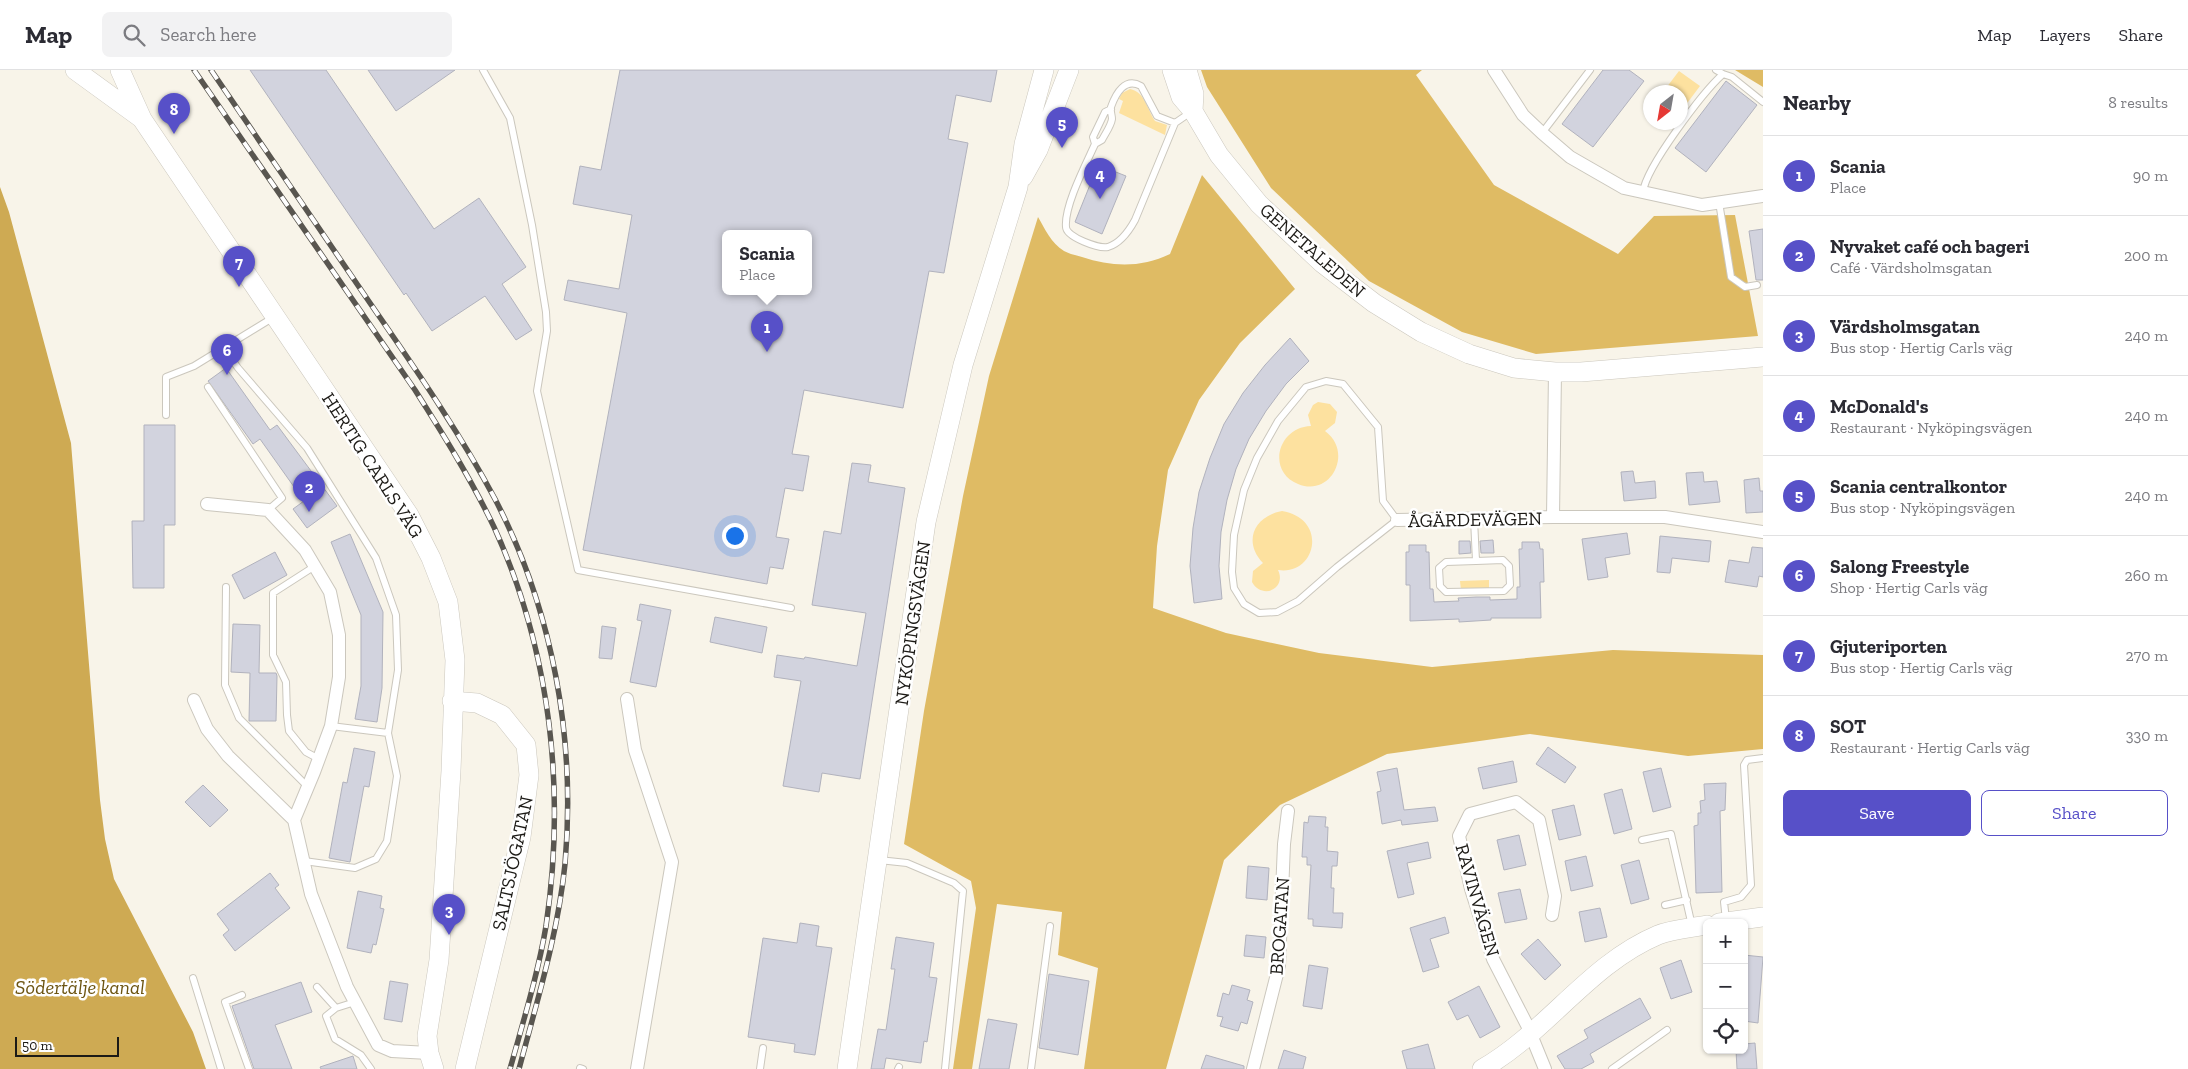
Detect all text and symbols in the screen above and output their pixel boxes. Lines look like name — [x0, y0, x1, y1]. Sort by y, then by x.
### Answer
search box — [102, 12, 452, 57]
text: Map — [25, 20, 72, 49]
icon: search — [120, 21, 148, 49]
text: Search here — [160, 23, 257, 46]
text: Map — [1977, 24, 2012, 46]
text: Layers — [2040, 24, 2091, 46]
text: Share — [2119, 24, 2163, 46]
north arrow — [1643, 85, 1688, 130]
text: Nearby — [1783, 90, 1851, 115]
pin: 8 — [158, 93, 190, 134]
text: 8 results — [2108, 93, 2168, 112]
pin: 5 — [1046, 107, 1078, 148]
text: Scania — [1830, 155, 1886, 178]
pin: 4 — [1084, 158, 1116, 199]
text: 1 — [1796, 166, 1802, 185]
text: 90 m — [2133, 166, 2168, 185]
text: Place — [1830, 178, 1866, 197]
street label: GENETALEDEN — [1255, 198, 1370, 302]
popup — [722, 230, 812, 295]
text: Nyvaket café och bageri — [1830, 235, 2029, 258]
text: Scania — [739, 242, 795, 265]
pin: 7 — [223, 246, 255, 287]
text: 2 — [1795, 246, 1803, 265]
text: 200 m — [2124, 246, 2168, 265]
text: Café · Värdsholmsgatan — [1830, 258, 1992, 277]
text: Place — [739, 265, 775, 284]
pin: 1 — [751, 311, 783, 352]
text: Värdsholmsgatan — [1830, 315, 1980, 338]
text: 3 — [1795, 326, 1803, 345]
text: 240 m — [2124, 326, 2168, 345]
pin: 6 — [211, 334, 243, 375]
text: Bus stop · Hertig Carls väg — [1830, 338, 2013, 357]
street label: HERTIG CARLS VÄG — [317, 388, 428, 542]
text: McDonald's — [1830, 395, 1928, 418]
text: 4 — [1794, 406, 1804, 425]
text: 240 m — [2124, 406, 2168, 425]
text: Restaurant · Nyköpingsvägen — [1830, 418, 2032, 437]
pin: 2 — [293, 471, 325, 512]
text: Scania centralkontor — [1830, 475, 2007, 498]
text: 5 — [1795, 486, 1803, 505]
text: 240 m — [2124, 486, 2168, 505]
text: Bus stop · Nyköpingsvägen — [1830, 498, 2015, 517]
street label: ÅGÄRDEVÄGEN — [1408, 507, 1542, 532]
your location — [722, 523, 748, 549]
street label: NYKÖPINGSVÄGEN — [890, 539, 935, 707]
text: Salong Freestyle — [1830, 555, 1969, 578]
text: 6 — [1795, 566, 1803, 585]
text: 260 m — [2125, 566, 2168, 585]
text: Shop · Hertig Carls väg — [1830, 578, 1988, 597]
text: Gjuteriporten — [1830, 635, 1947, 658]
text: 7 — [1795, 646, 1803, 665]
text: 270 m — [2126, 646, 2168, 665]
text: Bus stop · Hertig Carls väg — [1830, 658, 2013, 677]
text: SOT — [1830, 715, 1866, 738]
text: 8 — [1795, 726, 1803, 745]
text: 330 m — [2126, 726, 2168, 745]
text: Restaurant · Hertig Carls väg — [1830, 738, 2030, 757]
button: Save — [1783, 790, 1971, 836]
button: Share — [1981, 790, 2168, 836]
street label: SALTSJÖGATAN — [487, 794, 538, 932]
street label: RAVINVÄGEN — [1450, 841, 1505, 959]
street label: BROGATAN — [1265, 876, 1294, 976]
pin: 3 — [433, 894, 465, 935]
map controls — [1703, 919, 1748, 1054]
button: + — [1703, 919, 1748, 964]
button: − — [1703, 964, 1748, 1009]
water label: Södertälje kanal — [15, 975, 145, 999]
button: locate — [1703, 1009, 1748, 1054]
scale bar — [15, 1034, 119, 1057]
text: 50 m — [22, 1037, 53, 1054]

